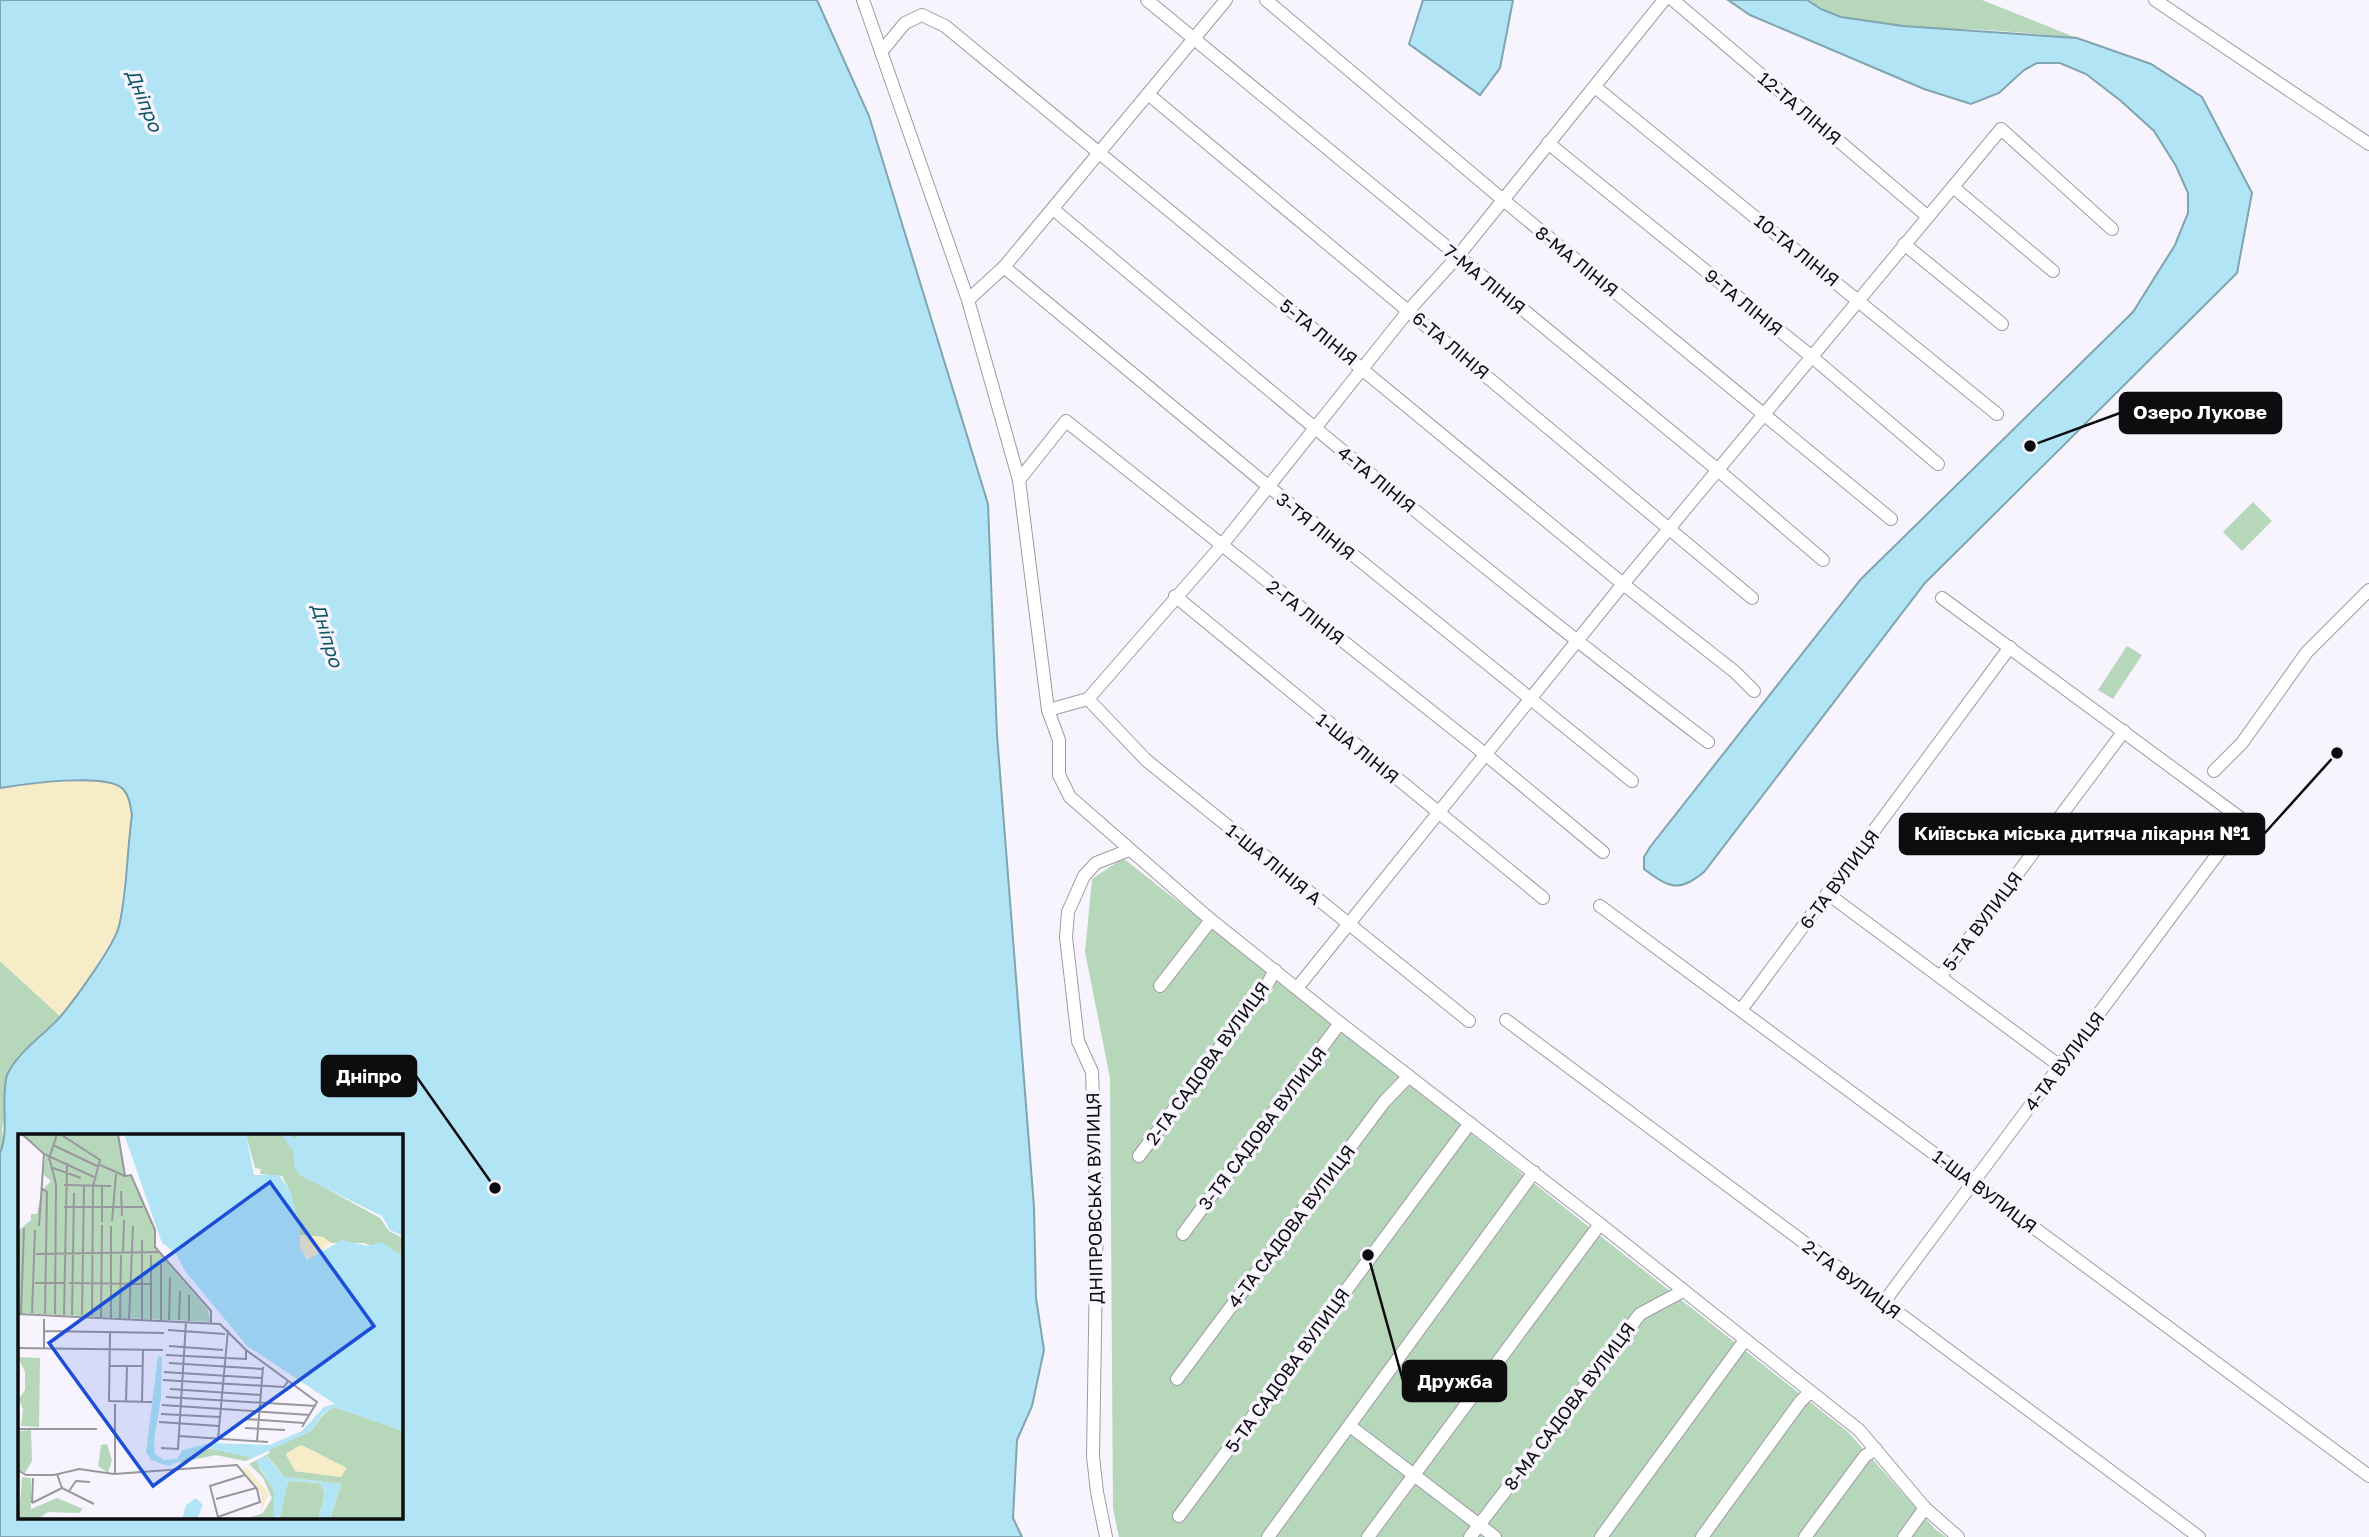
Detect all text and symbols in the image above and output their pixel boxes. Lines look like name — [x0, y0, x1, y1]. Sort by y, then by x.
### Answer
water label: Дніпро — [122, 65, 168, 136]
street label: 12-ТА ЛІНІЯ — [1754, 67, 1846, 149]
street label: 10-ТА ЛІНІЯ — [1750, 209, 1844, 291]
street label: 8-МА ЛІНІЯ — [1531, 221, 1623, 301]
street label: 7-МА ЛІНІЯ — [1440, 239, 1530, 319]
street label: 9-ТА ЛІНІЯ — [1701, 264, 1787, 340]
street label: 5-ТА ЛІНІЯ — [1276, 294, 1362, 370]
street label: 6-ТА ЛІНІЯ — [1408, 306, 1494, 384]
callout: Озеро Лукове — [2120, 393, 2281, 433]
text: Озеро Лукове — [2133, 400, 2267, 423]
street label: 4-ТА ЛІНІЯ — [1334, 441, 1420, 517]
street label: 3-ТЯ ЛІНІЯ — [1272, 488, 1360, 564]
street label: 2-ГА ЛІНІЯ — [1263, 575, 1349, 649]
water label: Дніпро — [307, 600, 349, 671]
street label: 1-ША ЛІНІЯ — [1312, 708, 1404, 788]
callout: Київська міська дитяча лікарня №1 — [1900, 814, 2264, 854]
street label: 1-ША ЛІНІЯ А — [1222, 819, 1326, 909]
text: Київська міська дитяча лікарня №1 — [1914, 821, 2250, 844]
street label: 6-ТА ВУЛИЦЯ — [1795, 825, 1883, 933]
street label: 5-ТА ВУЛИЦЯ — [1938, 867, 2026, 975]
street label: 2-ГА САДОВА ВУЛИЦЯ — [1140, 977, 1274, 1149]
street label: 4-ТА ВУЛИЦЯ — [2019, 1007, 2109, 1115]
street label: 3-ТЯ САДОВА ВУЛИЦЯ — [1193, 1042, 1331, 1214]
callout: Дніпро — [322, 1056, 416, 1096]
text: Дніпро — [336, 1064, 402, 1087]
street label: ДНІПРОВСЬКА ВУЛИЦЯ — [1081, 1092, 1107, 1304]
inset map — [18, 1134, 402, 1520]
street label: 4-ТА САДОВА ВУЛИЦЯ — [1223, 1140, 1359, 1312]
street label: 1-ША ВУЛИЦЯ — [1929, 1145, 2041, 1237]
street label: 2-ГА ВУЛИЦЯ — [1799, 1235, 1905, 1323]
street label: 5-ТА САДОВА ВУЛИЦЯ — [1220, 1284, 1354, 1456]
street label: 8-МА САДОВА ВУЛИЦЯ — [1499, 1318, 1639, 1494]
callout: Дружба — [1403, 1361, 1506, 1401]
text: Дружба — [1417, 1369, 1493, 1392]

